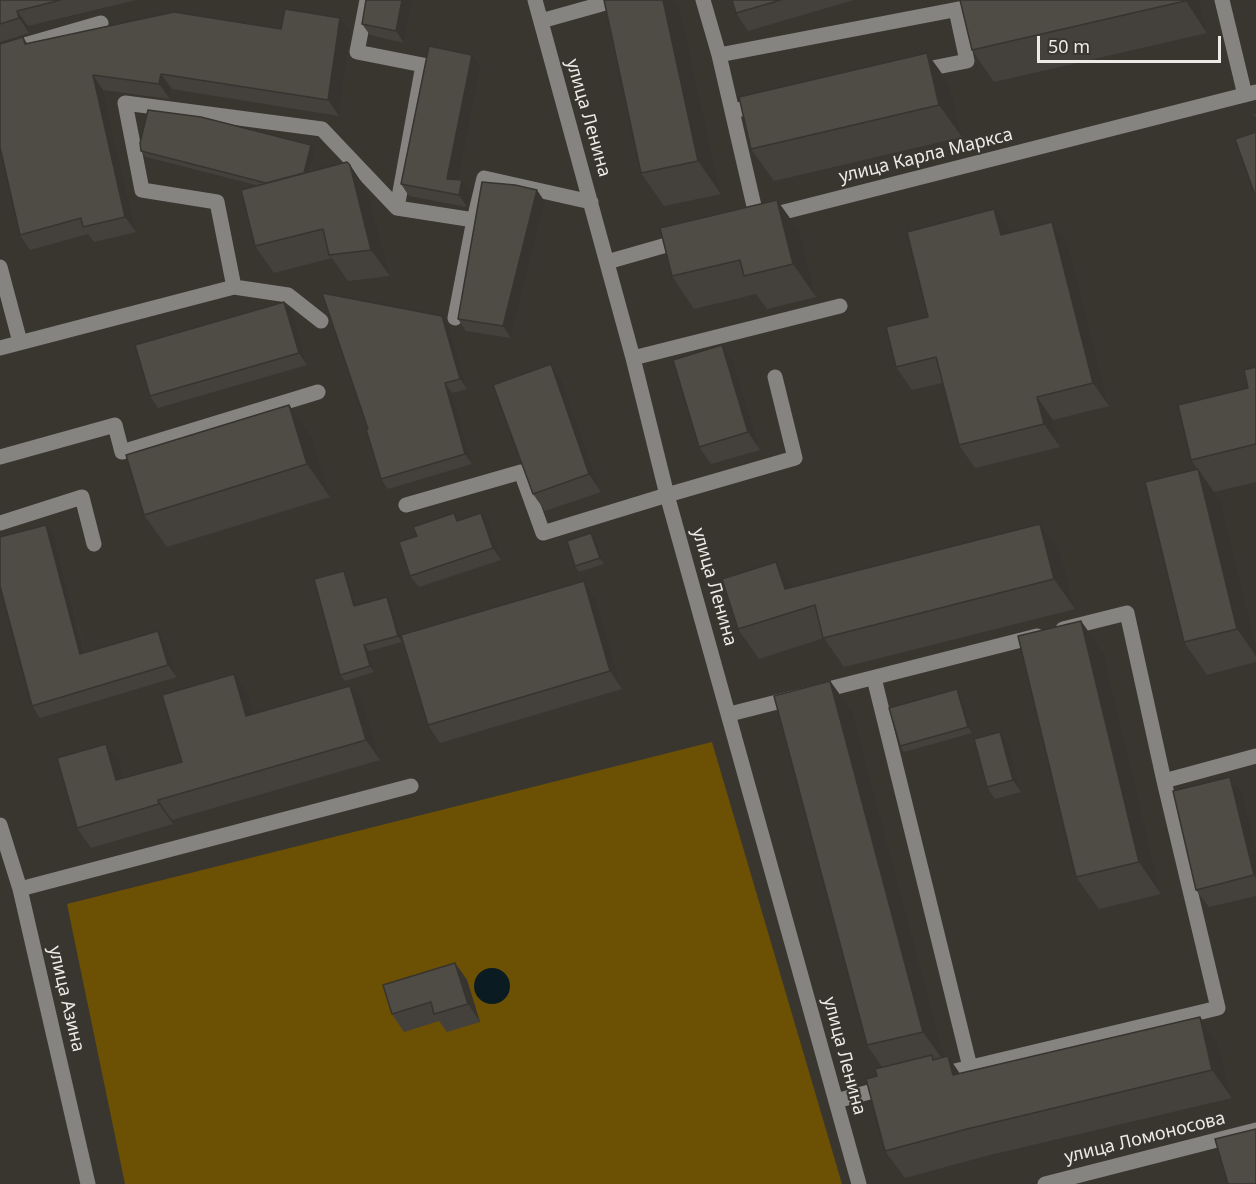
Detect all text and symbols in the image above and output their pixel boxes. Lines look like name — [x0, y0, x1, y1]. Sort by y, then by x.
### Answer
scale bar — [1040, 24, 1224, 62]
text: 50 m — [1048, 34, 1090, 58]
street label: улица Ленина — [561, 57, 615, 179]
street label: улица Карла Маркса — [837, 124, 1015, 188]
street label: улица Ленина — [687, 526, 741, 648]
street label: улица Азина — [43, 944, 89, 1054]
street label: улица Ленина — [818, 995, 870, 1117]
street label: улица Ломоносова — [1062, 1108, 1228, 1168]

